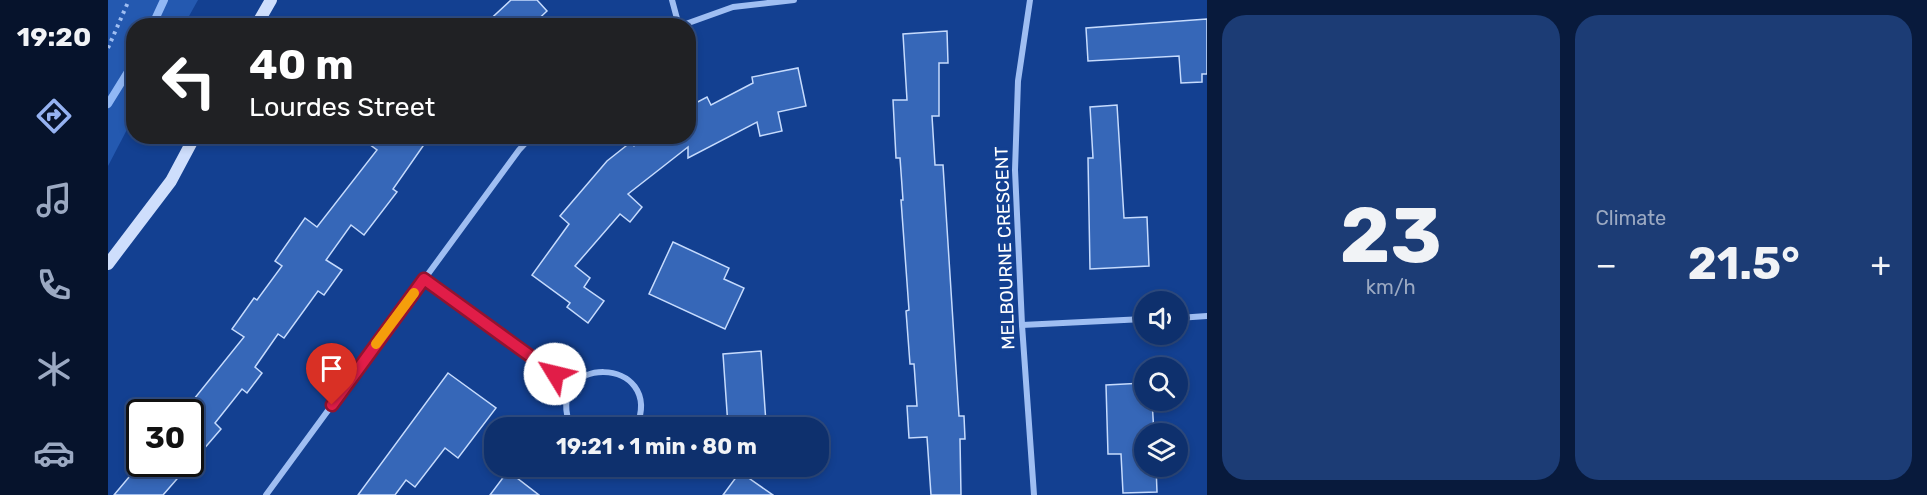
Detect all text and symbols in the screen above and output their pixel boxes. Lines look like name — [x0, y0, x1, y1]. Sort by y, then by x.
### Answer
text: 19:20 — [17, 21, 91, 53]
text: 40 m — [249, 40, 354, 90]
icon: left — [150, 42, 228, 120]
text: Lourdes Street — [249, 91, 435, 123]
icon: directions — [33, 95, 75, 137]
street label: MELBOURNE CRESCENT — [990, 146, 1020, 350]
icon: music — [33, 179, 75, 221]
text: 23 — [1340, 189, 1442, 282]
text: Climate — [1596, 206, 1666, 230]
text: 21.5° — [1688, 237, 1800, 290]
text: − — [1596, 245, 1617, 284]
text: + — [1870, 245, 1891, 284]
icon: phone — [33, 264, 75, 306]
text: km/h — [1366, 275, 1416, 299]
map controls — [1134, 291, 1188, 477]
button: sound — [1134, 291, 1188, 345]
position arrow — [523, 342, 587, 406]
pin — [306, 343, 357, 405]
icon: climate — [33, 348, 75, 390]
icon: arrive — [315, 352, 348, 385]
button: search — [1134, 357, 1188, 411]
speed limit sign: 30 — [126, 399, 204, 477]
button: layers — [1134, 423, 1188, 477]
icon: car — [33, 432, 75, 474]
text: 19:21 · 1 min · 80 m — [556, 433, 757, 460]

